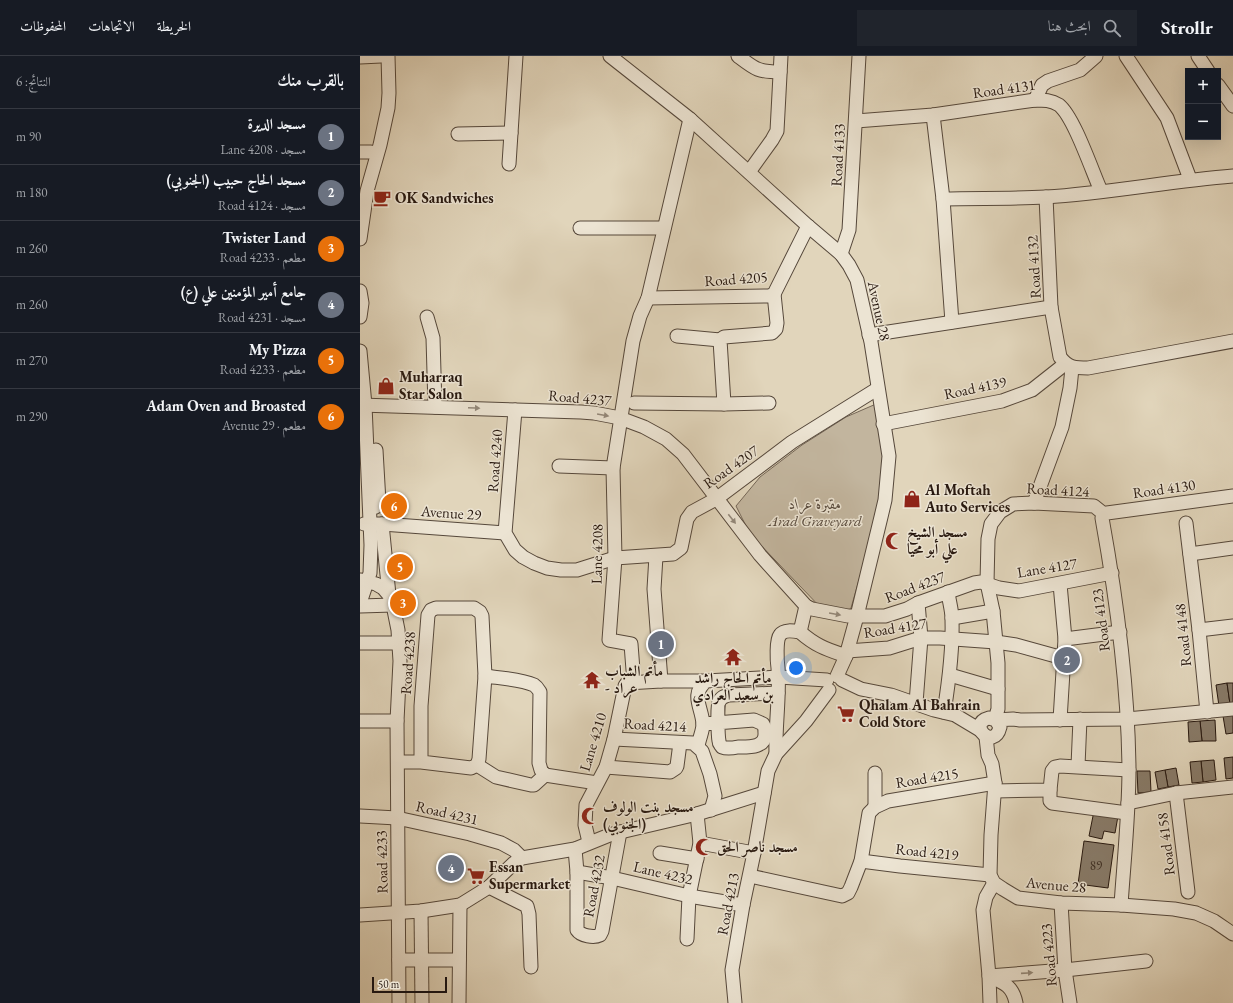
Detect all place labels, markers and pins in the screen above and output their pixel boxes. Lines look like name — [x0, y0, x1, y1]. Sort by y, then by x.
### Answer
cafe icon: OK Sandwiches — [372, 188, 392, 208]
place label: OK Sandwiches — [395, 188, 494, 207]
place label: Muharraq Star Salon — [399, 367, 464, 403]
shop icon: Muharraq Star Salon — [376, 376, 396, 396]
place label: Al Moftah Auto Services — [924, 480, 1010, 516]
shop icon: Al Moftah Auto Services — [902, 489, 922, 509]
pin: 6 — [381, 491, 407, 521]
place label: مسجد الشيخ علي أبو محيا — [907, 522, 968, 564]
mosque icon: مسجد الشيخ علي أبو محيا — [884, 531, 904, 551]
pin: 5 — [387, 552, 413, 582]
pin: 3 — [390, 588, 416, 618]
pin: 1 — [648, 629, 674, 659]
pin: 2 — [1054, 645, 1080, 675]
temple icon: مأتم الحاج راشد بن سعيد العرادي — [723, 647, 743, 667]
place label: مأتم الشباب - عراد — [605, 660, 663, 698]
place label: مأتم الحاج راشد بن سعيد العرادي — [692, 667, 774, 707]
temple icon: مأتم الشباب - عراد — [582, 670, 602, 690]
place label: Qhalam Al Bahrain Cold Store — [859, 695, 981, 731]
supermarket icon: Qhalam Al Bahrain Cold Store — [836, 704, 856, 724]
place label: مسجد بنت الولوف (الجنوبي) — [603, 797, 694, 836]
mosque icon: مسجد بنت الولوف (الجنوبي) — [580, 806, 600, 826]
mosque icon: مسجد ناصر الحق — [694, 837, 714, 857]
place label: مسجد ناصر الحق — [717, 837, 798, 858]
pin: 4 — [438, 853, 464, 883]
place label: Essan Supermarket — [489, 857, 570, 893]
supermarket icon: Essan Supermarket — [466, 866, 486, 886]

